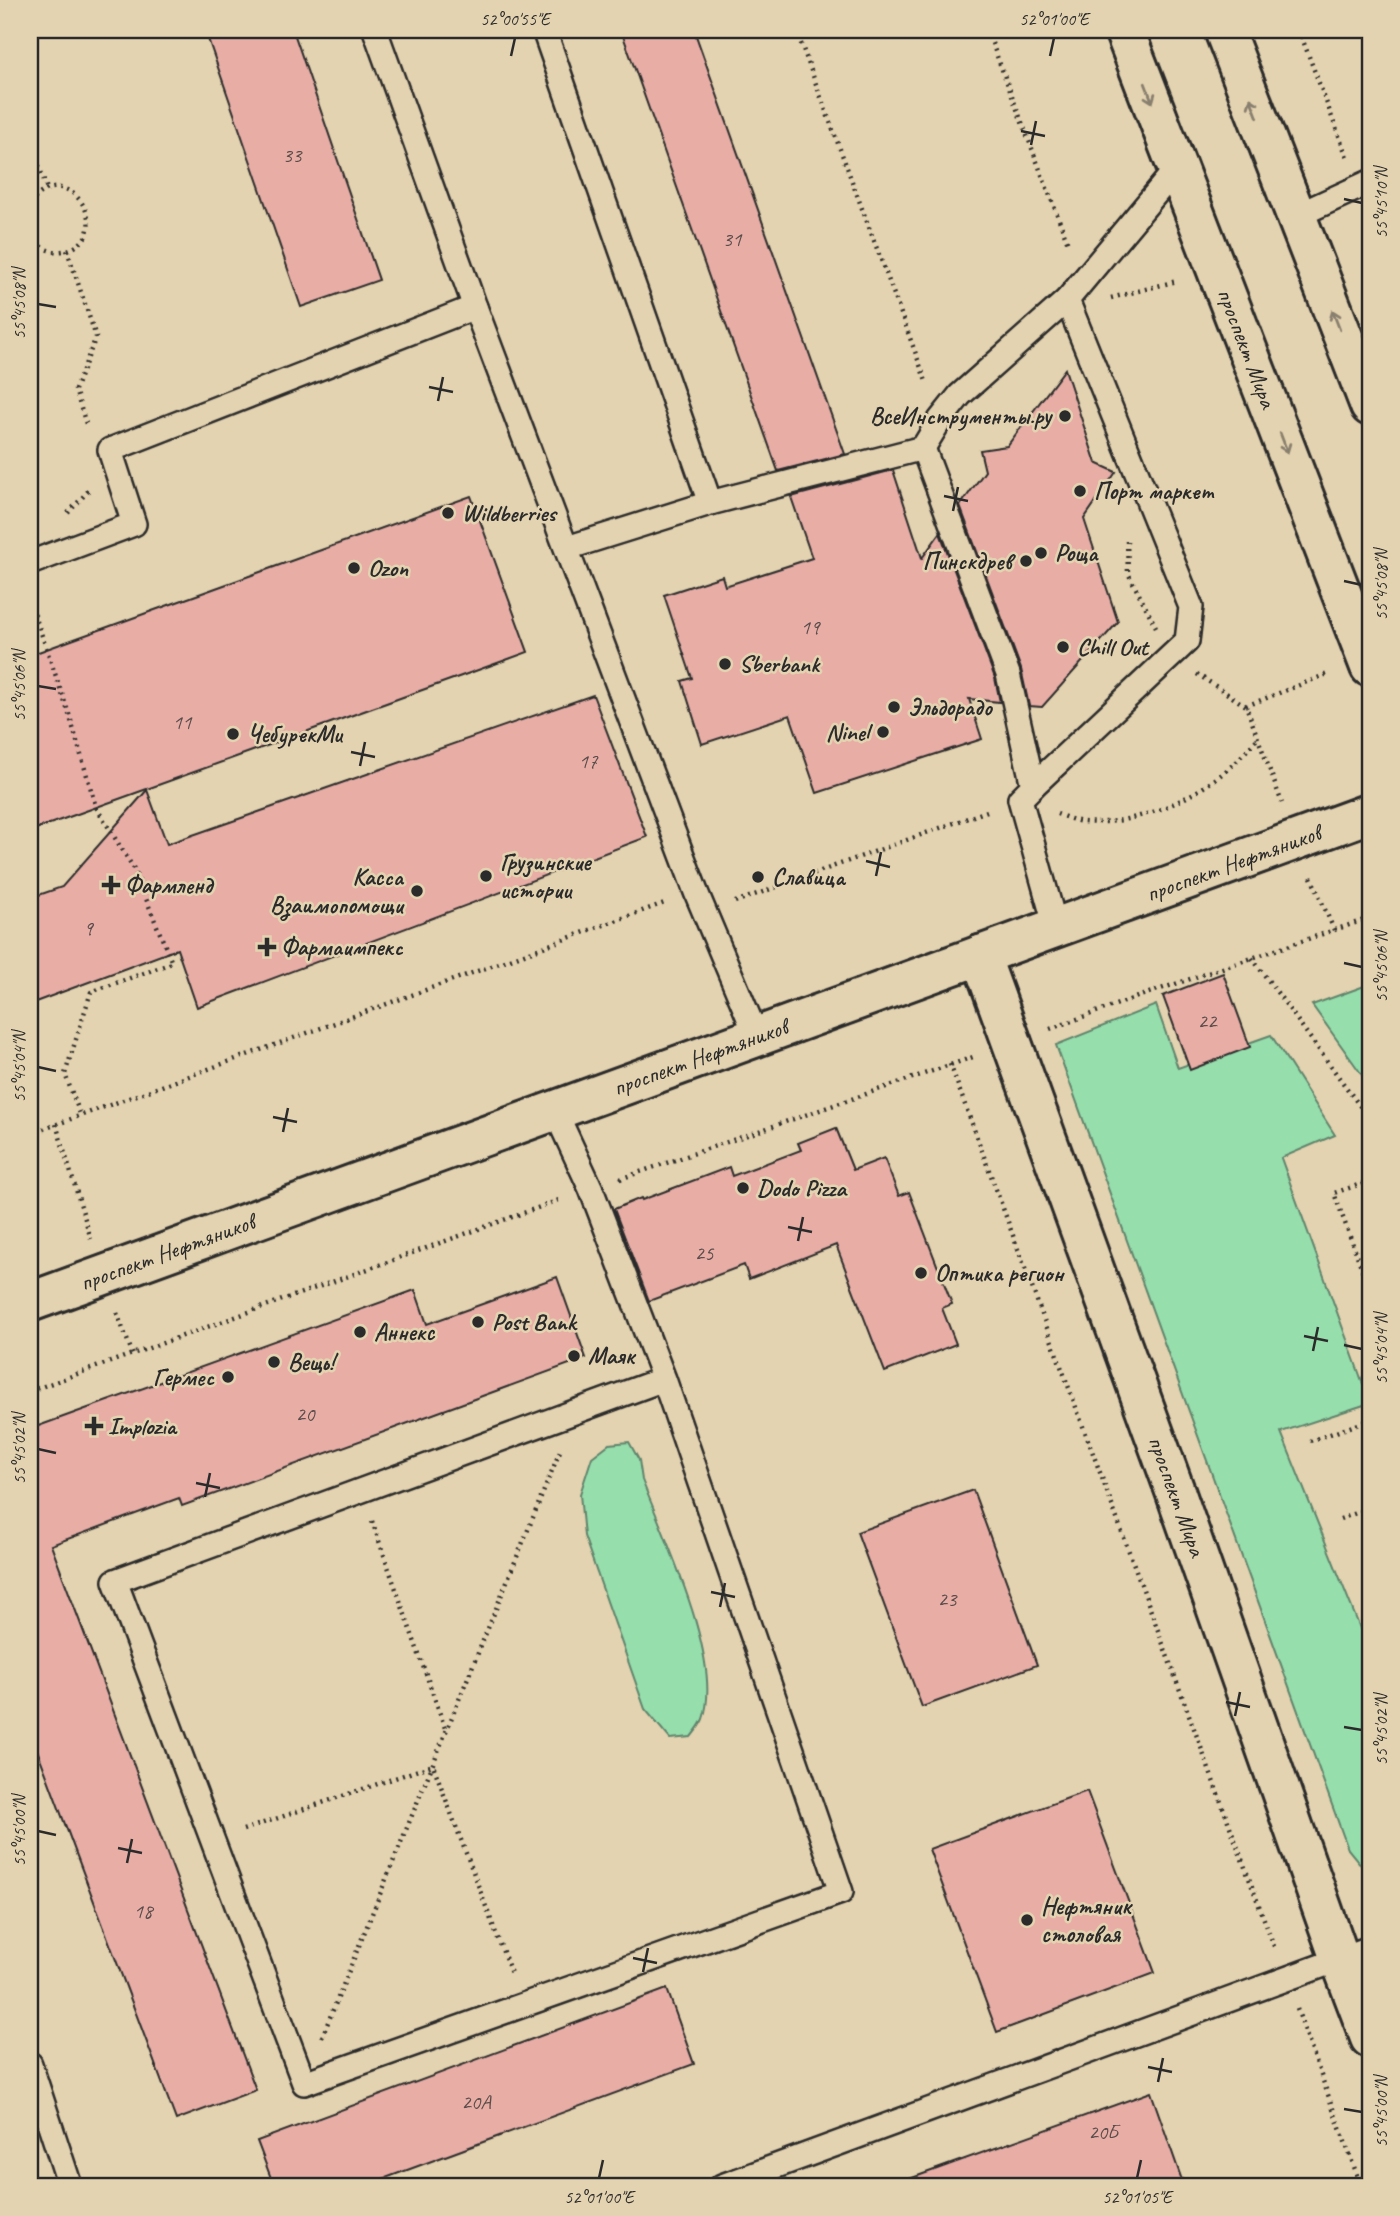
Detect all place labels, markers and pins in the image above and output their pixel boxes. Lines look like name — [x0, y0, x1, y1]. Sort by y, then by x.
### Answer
place label: ВсеИнструменты.ру — [870, 401, 1054, 431]
marker: ВсеИнструменты.ру — [1057, 408, 1073, 424]
place label: Порт маркет — [1094, 476, 1215, 506]
marker: Порт маркет — [1072, 483, 1088, 499]
place label: Wildberries — [462, 498, 558, 528]
marker: Wildberries — [440, 505, 456, 521]
place label: Роща — [1055, 538, 1099, 568]
marker: Роща — [1033, 545, 1049, 561]
place label: Пинскдрев — [923, 546, 1017, 576]
place label: Ozon — [368, 553, 409, 583]
marker: Пинскдрев — [1018, 553, 1034, 569]
marker: Ozon — [346, 560, 362, 576]
place label: Chill Out — [1077, 632, 1151, 662]
marker: Chill Out — [1055, 639, 1071, 655]
place label: Sberbank — [739, 649, 821, 679]
marker: Sberbank — [717, 656, 733, 672]
place label: Эльдорадо — [908, 692, 994, 722]
marker: Эльдорадо — [886, 699, 902, 715]
place label: Ninel — [826, 717, 874, 747]
place label: ЧебурекМи — [247, 719, 344, 749]
marker: Ninel — [875, 724, 891, 740]
marker: ЧебурекМи — [225, 726, 241, 742]
place label: Грузинские истории — [500, 847, 592, 905]
place label: Касса Взаимопомощи — [270, 862, 406, 921]
place label: Славица — [772, 862, 847, 892]
marker: Грузинские истории — [478, 868, 494, 884]
marker: Славица — [750, 869, 766, 885]
place label: Фармленд — [125, 870, 215, 900]
marker: Фармленд — [103, 877, 119, 893]
marker: Касса Взаимопомощи — [409, 883, 425, 899]
place label: Фармаимпекс — [281, 932, 404, 962]
marker: Фармаимпекс — [259, 939, 275, 955]
place label: Dodo Pizza — [757, 1173, 848, 1203]
marker: Dodo Pizza — [735, 1180, 751, 1196]
place label: Оптика регион — [935, 1258, 1066, 1288]
marker: Оптика регион — [913, 1265, 929, 1281]
place label: Post Bank — [492, 1307, 578, 1337]
marker: Post Bank — [470, 1314, 486, 1330]
place label: Аннекс — [374, 1317, 436, 1347]
marker: Аннекс — [352, 1324, 368, 1340]
place label: Маяк — [588, 1341, 637, 1371]
place label: Вещь! — [288, 1347, 339, 1377]
marker: Маяк — [566, 1348, 582, 1364]
marker: Вещь! — [266, 1354, 282, 1370]
place label: Гермес — [153, 1362, 215, 1392]
marker: Гермес — [220, 1369, 236, 1385]
place label: Implozia — [108, 1411, 178, 1441]
marker: Implozia — [86, 1418, 102, 1434]
place label: Нефтяник столовая — [1041, 1891, 1133, 1949]
marker: Нефтяник столовая — [1019, 1912, 1035, 1928]

